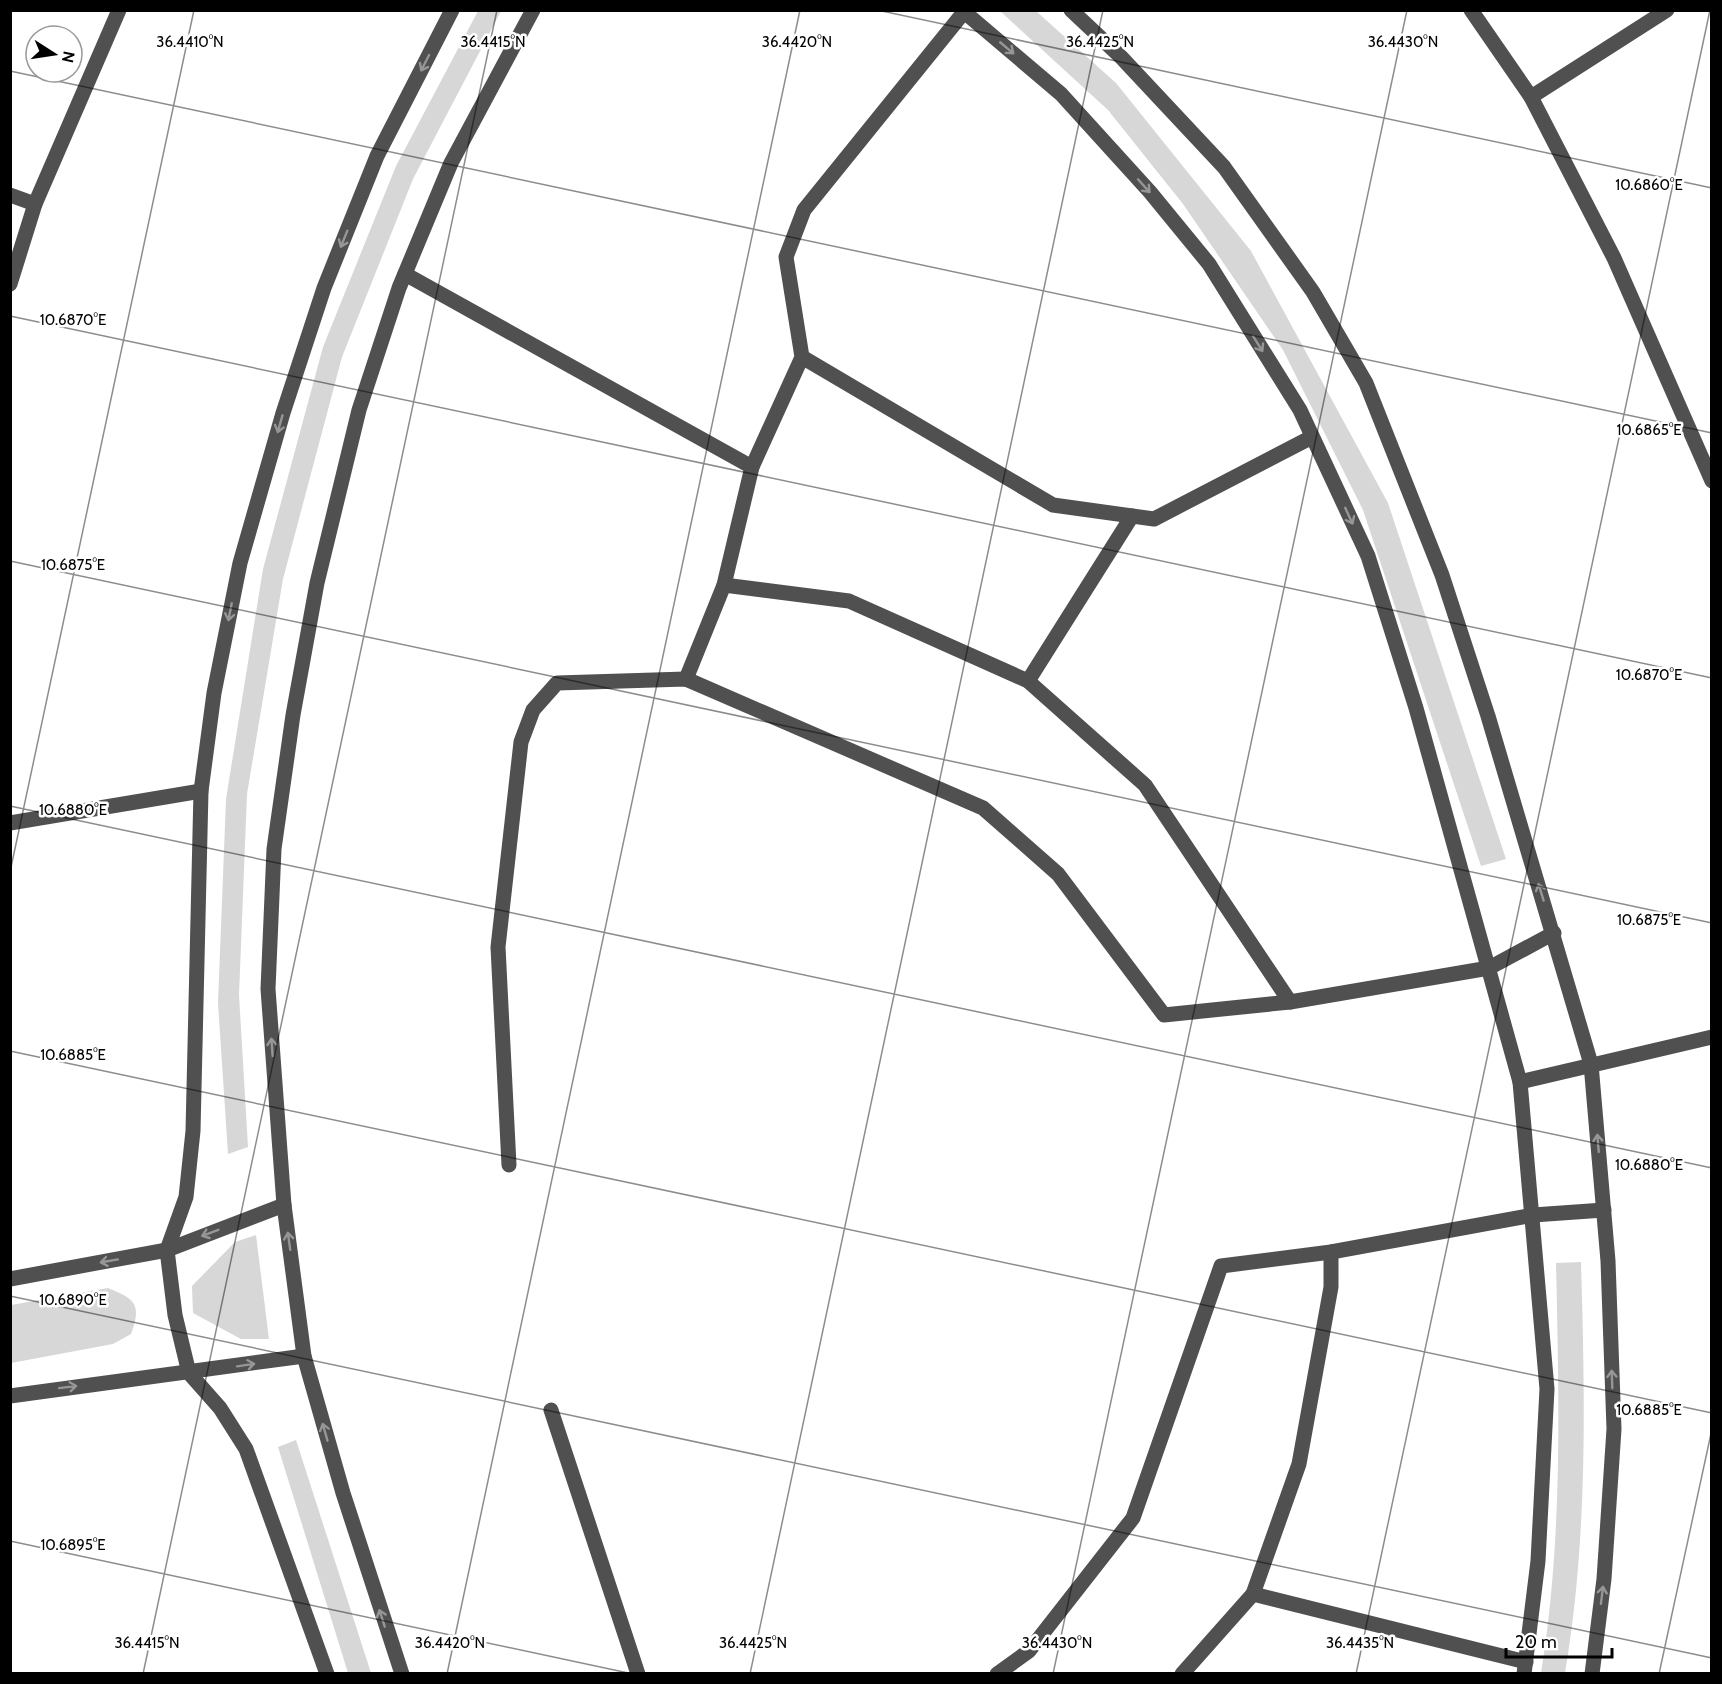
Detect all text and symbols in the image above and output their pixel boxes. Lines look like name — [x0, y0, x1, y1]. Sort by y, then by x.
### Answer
north arrow — [24, 24, 84, 84]
text: 36.4410°N — [156, 33, 224, 51]
text: 36.4415°N — [460, 33, 526, 51]
text: 36.4420°N — [762, 33, 832, 51]
text: 36.4425°N — [1066, 33, 1134, 51]
text: 36.4430°N — [1368, 33, 1438, 51]
one-way arrow — [999, 41, 1014, 55]
text: N — [58, 50, 79, 65]
one-way arrow — [419, 53, 431, 71]
text: 10.6860°E — [1615, 176, 1683, 194]
one-way arrow — [1137, 178, 1151, 193]
one-way arrow — [338, 230, 349, 248]
text: 10.6870°E — [40, 311, 106, 329]
one-way arrow — [1253, 335, 1265, 352]
one-way arrow — [274, 414, 285, 433]
text: 10.6865°E — [1616, 421, 1682, 439]
one-way arrow — [1344, 506, 1355, 524]
text: 10.6875°E — [41, 556, 105, 574]
one-way arrow — [224, 602, 235, 621]
text: 10.6870°E — [1616, 666, 1682, 684]
text: 10.6880°E — [39, 801, 107, 819]
one-way arrow — [1535, 883, 1546, 902]
text: 10.6875°E — [1617, 911, 1681, 929]
one-way arrow — [266, 1037, 277, 1057]
text: 10.6885°E — [40, 1046, 106, 1064]
one-way arrow — [1592, 1133, 1603, 1153]
text: 10.6880°E — [1615, 1156, 1683, 1174]
one-way arrow — [201, 1229, 219, 1240]
one-way arrow — [283, 1232, 294, 1251]
one-way arrow — [100, 1255, 120, 1266]
text: 10.6890°E — [39, 1291, 107, 1309]
one-way arrow — [236, 1359, 256, 1370]
one-way arrow — [1606, 1370, 1618, 1390]
one-way arrow — [58, 1382, 78, 1393]
text: 10.6885°E — [1616, 1401, 1682, 1419]
one-way arrow — [319, 1423, 330, 1442]
text: 10.6895°E — [40, 1536, 106, 1554]
one-way arrow — [1597, 1585, 1608, 1605]
one-way arrow — [376, 1609, 387, 1628]
scale bar — [1506, 1621, 1612, 1659]
text: 20 m — [1515, 1631, 1557, 1653]
text: 36.4415°N — [114, 1634, 180, 1652]
text: 36.4420°N — [415, 1634, 485, 1652]
text: 36.4425°N — [719, 1634, 787, 1652]
text: 36.4430°N — [1022, 1634, 1092, 1652]
text: 36.4435°N — [1326, 1634, 1394, 1652]

